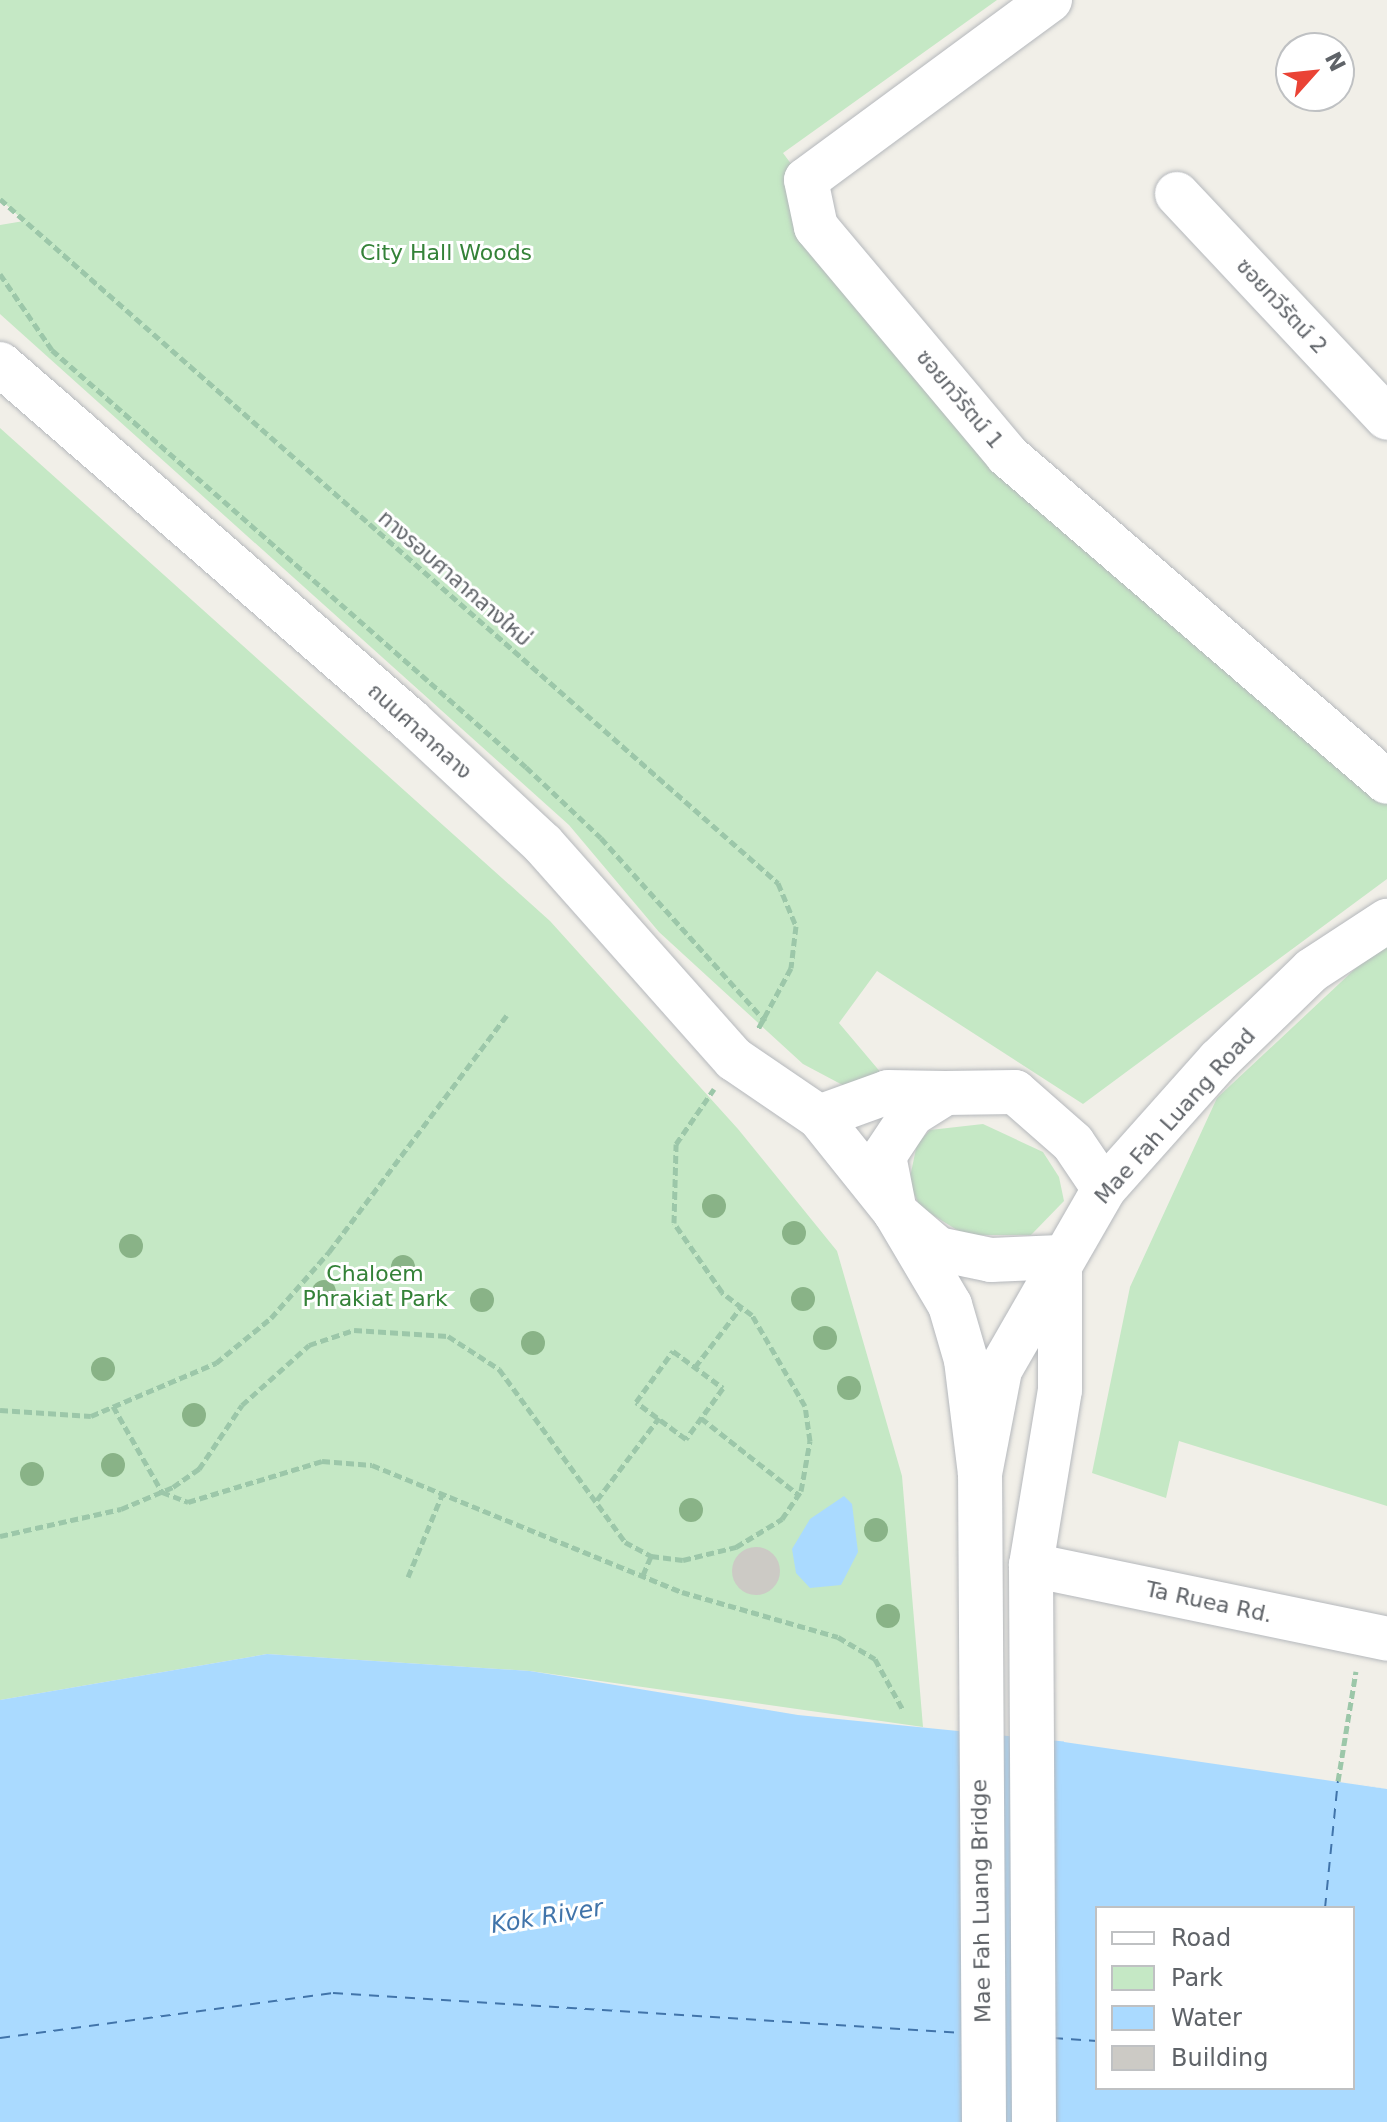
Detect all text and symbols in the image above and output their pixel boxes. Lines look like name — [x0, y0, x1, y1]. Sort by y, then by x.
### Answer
north arrow — [1275, 32, 1355, 112]
text: N — [1320, 48, 1350, 76]
park label: City Hall Woods — [360, 240, 532, 266]
street label: ซอยทวีรัตน์ 2 — [1231, 253, 1333, 359]
street label: ซอยทวีรัตน์ 1 — [911, 344, 1009, 454]
street label: ทางรอบศาลากลางใหม่ — [373, 504, 537, 652]
street label: ถนนศาลากลาง — [363, 677, 477, 785]
street label: Mae Fah Luang Road — [1089, 1023, 1261, 1209]
park label: Chaloem Phrakiat Park — [302, 1260, 448, 1312]
street label: Ta Ruea Rd. — [1143, 1576, 1275, 1628]
street label: Mae Fah Luang Bridge — [966, 1779, 996, 2023]
water label: Kok River — [489, 1894, 605, 1940]
legend — [1095, 1906, 1355, 2090]
text: Road — [1171, 1924, 1231, 1952]
text: Park — [1171, 1964, 1223, 1992]
text: Water — [1171, 2004, 1242, 2032]
text: Building — [1171, 2044, 1268, 2072]

